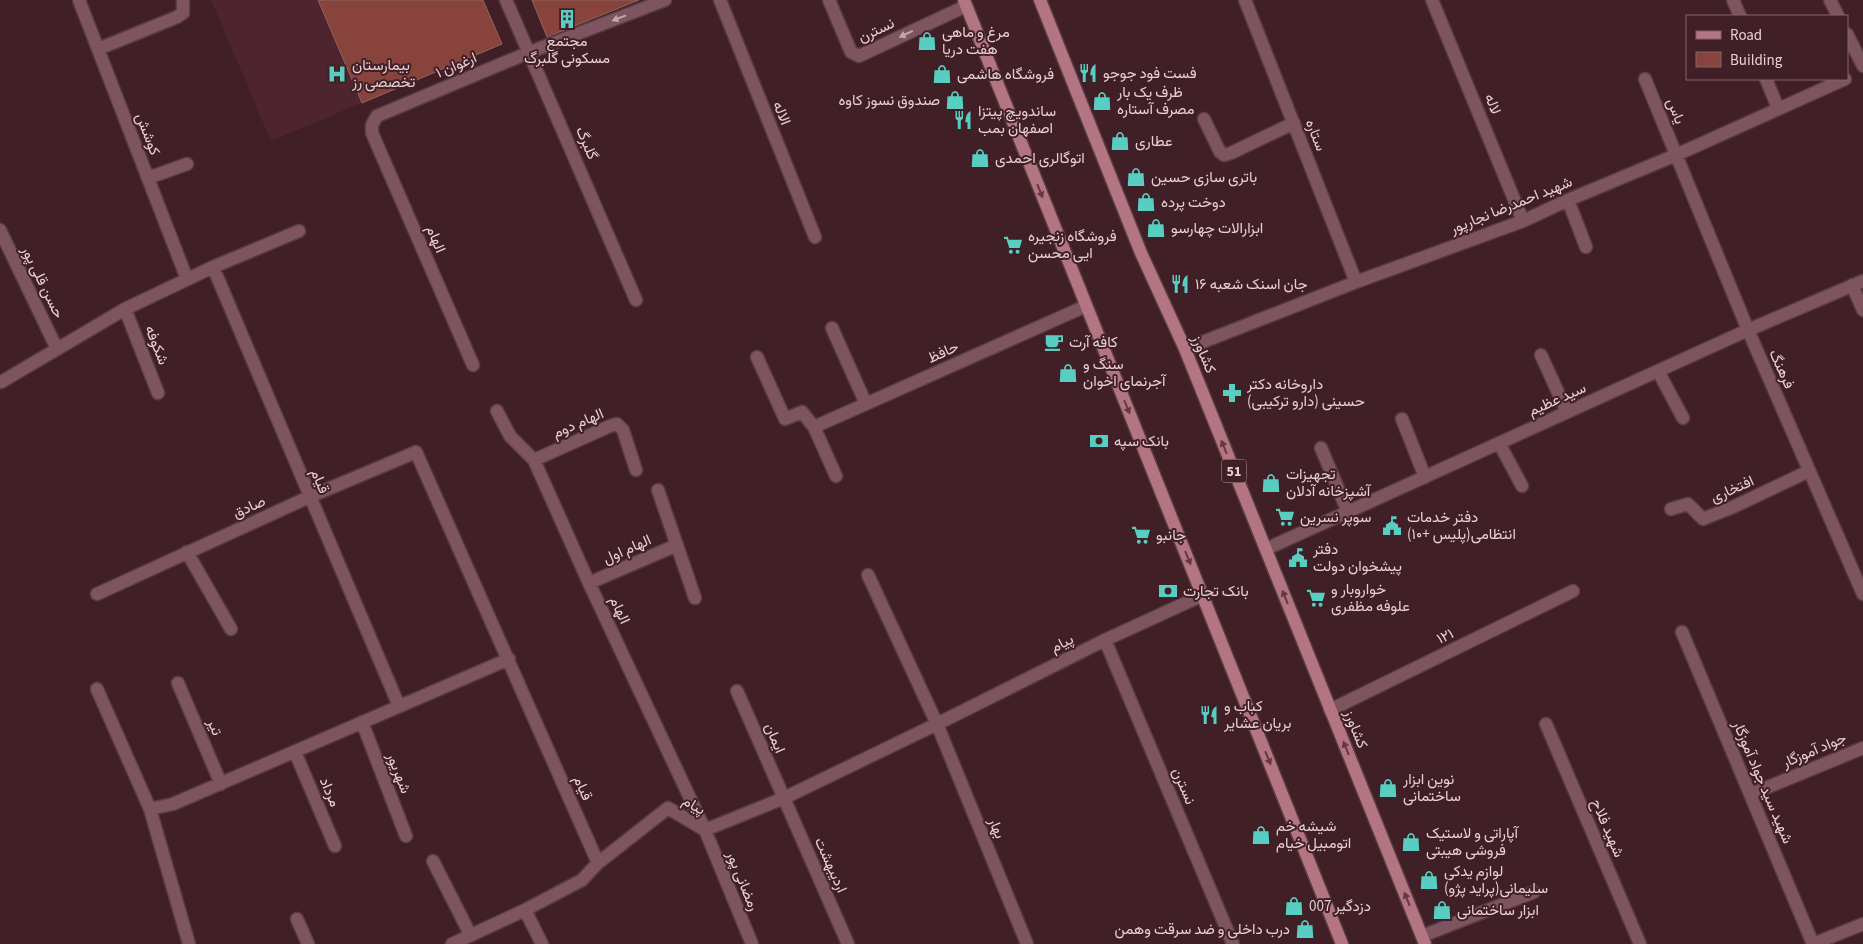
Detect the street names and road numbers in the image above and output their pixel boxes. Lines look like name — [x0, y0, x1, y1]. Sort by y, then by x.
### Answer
street label: نسترن — [855, 13, 898, 48]
street label: ارغوان ۱ — [432, 47, 480, 84]
street label: لاله — [1479, 91, 1506, 118]
street label: یاس — [1661, 95, 1690, 127]
street label: الاله — [767, 98, 796, 128]
street label: کوشش — [130, 110, 165, 159]
street label: ستاره — [1300, 116, 1331, 154]
street label: گلبرگ — [570, 123, 603, 163]
street label: شهید احمدرضا نجارپور — [1446, 171, 1576, 240]
street label: الهام — [420, 222, 451, 256]
street label: حسن قلی پور — [16, 242, 69, 322]
street label: شکوفه — [139, 322, 174, 368]
street label: کشاورز — [1186, 331, 1221, 377]
street label: حافظ — [924, 336, 962, 369]
street label: فرهنگ — [1764, 346, 1800, 392]
street label: سید عظیم — [1525, 377, 1590, 421]
street label: الهام دوم — [549, 403, 607, 444]
road number: 51 — [1222, 460, 1246, 482]
street label: قیام — [305, 466, 334, 497]
street label: افتخاری — [1707, 471, 1757, 508]
street label: صادق — [229, 491, 269, 524]
street label: الهام اول — [600, 530, 655, 569]
street label: الهام — [604, 593, 635, 627]
street label: ۱۲۱ — [1433, 623, 1457, 650]
street label: پیام — [1047, 629, 1077, 658]
street label: کشاورز — [1338, 706, 1373, 752]
street label: تیر — [201, 715, 228, 739]
street label: شهید سید جواد آموزگار — [1727, 716, 1798, 847]
street label: ایمان — [759, 720, 790, 756]
street label: جواد آموزگار — [1778, 728, 1850, 774]
street label: شهریور — [381, 749, 416, 797]
street label: نسترن — [1166, 765, 1201, 808]
street label: قیام — [568, 772, 597, 804]
street label: مرداد — [314, 774, 345, 810]
street label: پیام — [678, 790, 709, 820]
street label: شهید فلاح — [1586, 796, 1629, 861]
street label: بهار — [982, 814, 1010, 842]
street label: اردیبهشت — [809, 834, 852, 896]
street label: رمضانی پور — [721, 847, 764, 914]

